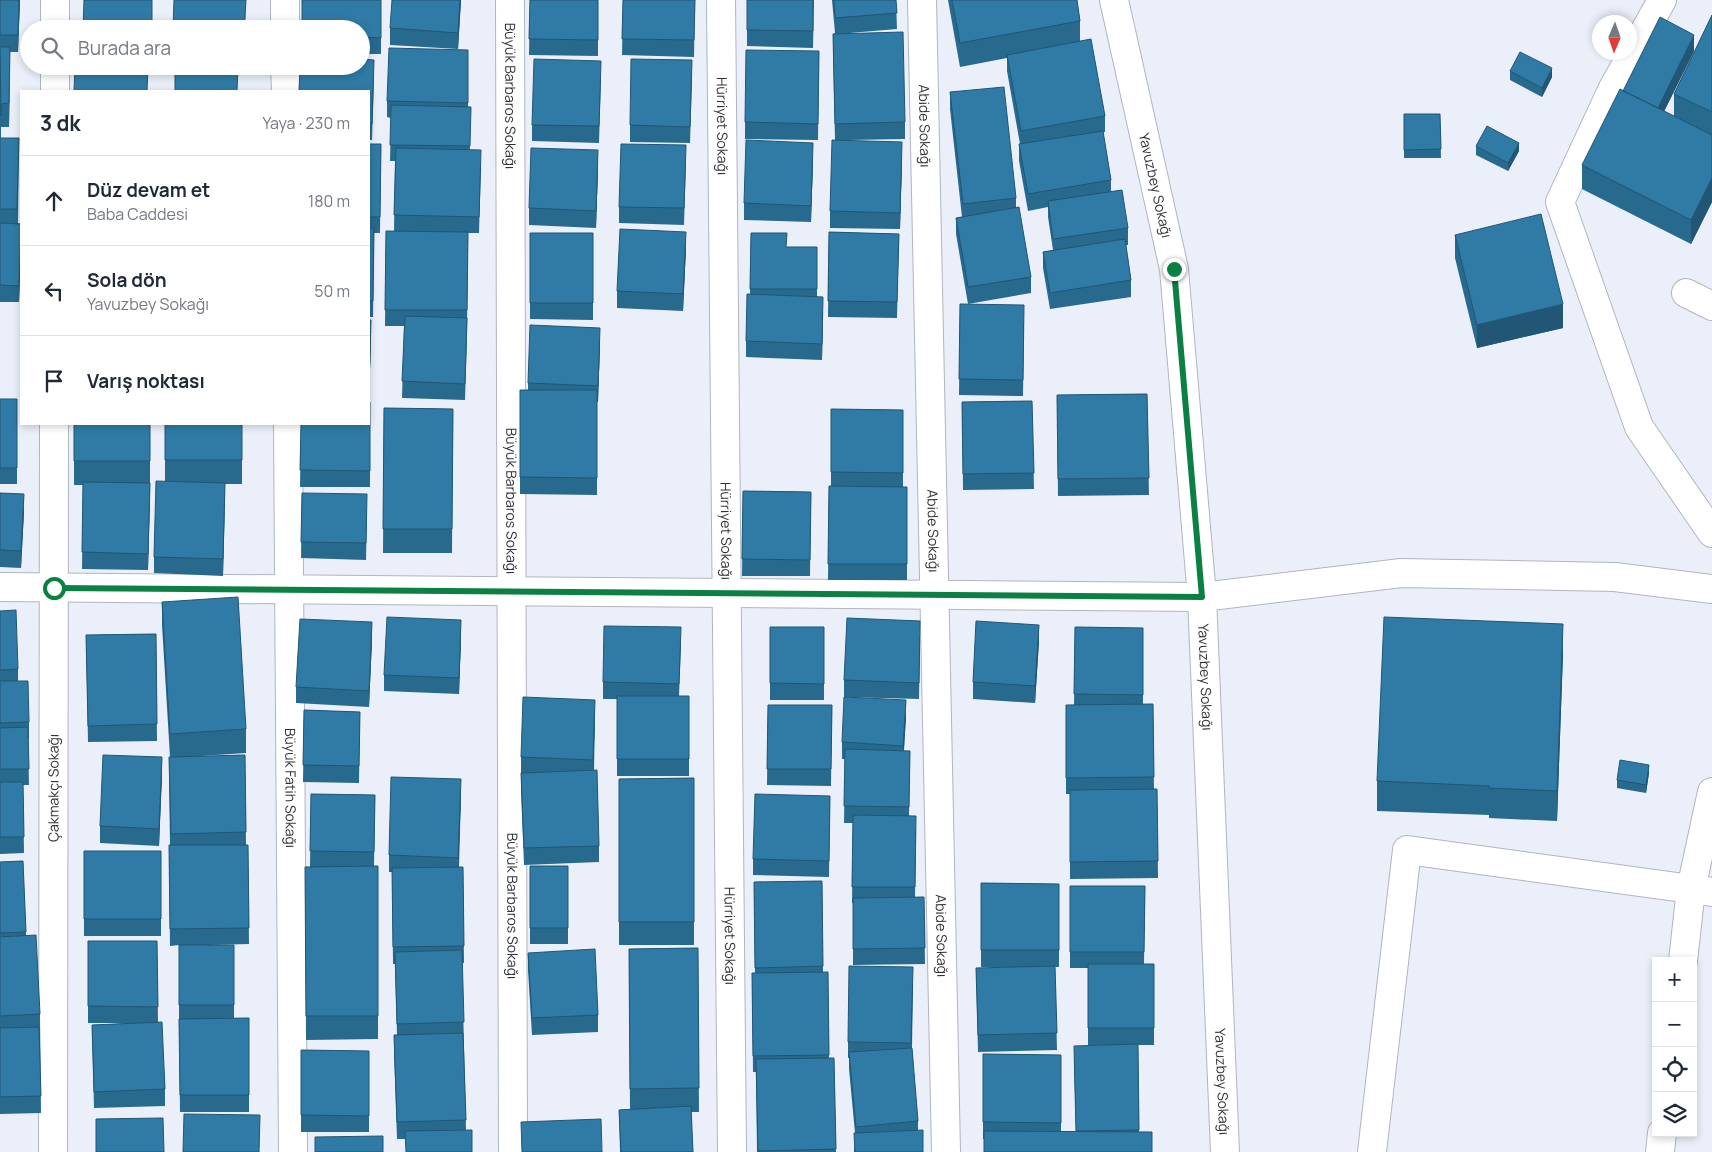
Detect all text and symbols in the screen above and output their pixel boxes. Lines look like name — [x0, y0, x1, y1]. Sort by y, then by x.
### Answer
north arrow — [1592, 15, 1637, 60]
search box — [20, 20, 370, 75]
street label: Büyük Barbaros Sokağı — [501, 23, 520, 169]
icon: search — [38, 34, 66, 62]
text: Burada ara — [78, 35, 171, 61]
street label: Hürriyet Sokağı — [713, 77, 733, 175]
street label: Abide Sokağı — [915, 84, 935, 168]
text: 3 dk — [40, 109, 81, 137]
text: Yaya · 230 m — [262, 112, 350, 134]
street label: Yavuzbey Sokağı — [1135, 131, 1177, 240]
text: Düz devam et — [87, 177, 210, 203]
icon: ahead — [40, 187, 68, 215]
text: 180 m — [308, 190, 350, 212]
text: Baba Caddesi — [87, 203, 188, 225]
route end — [1163, 258, 1186, 281]
text: Sola dön — [87, 267, 167, 293]
icon: left — [40, 277, 68, 305]
text: 50 m — [314, 280, 350, 302]
text: Yavuzbey Sokağı — [87, 293, 209, 315]
icon: arrive — [40, 367, 68, 395]
text: Varış noktası — [87, 368, 205, 394]
street label: Büyük Barbaros Sokağı — [502, 428, 521, 574]
street label: Hürriyet Sokağı — [717, 482, 737, 580]
street label: Abide Sokağı — [923, 489, 944, 573]
route start — [43, 577, 66, 600]
street label: Yavuzbey Sokağı — [1194, 623, 1218, 731]
street label: Büyük Fatih Sokağı — [281, 728, 301, 848]
street label: Çakmakçı Sokağı — [43, 734, 63, 842]
street label: Büyük Barbaros Sokağı — [503, 833, 523, 979]
street label: Hürriyet Sokağı — [720, 887, 740, 985]
street label: Abide Sokağı — [932, 894, 952, 977]
map controls — [1652, 957, 1697, 1137]
button: + — [1652, 957, 1697, 1002]
button: − — [1652, 1002, 1697, 1047]
street label: Yavuzbey Sokağı — [1211, 1028, 1234, 1136]
button: locate — [1652, 1047, 1697, 1092]
button: layers — [1652, 1092, 1697, 1137]

